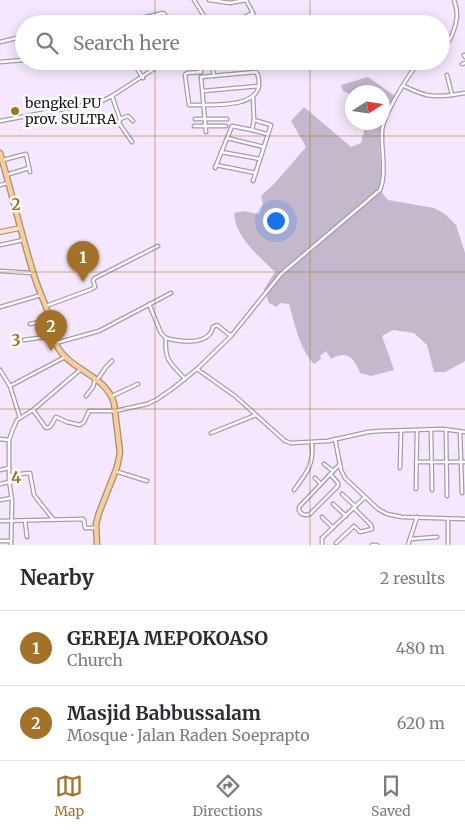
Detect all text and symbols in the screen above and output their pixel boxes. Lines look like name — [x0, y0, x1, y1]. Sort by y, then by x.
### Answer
search box — [15, 15, 450, 70]
icon: search — [33, 29, 61, 57]
text: Search here — [73, 31, 180, 55]
north arrow — [345, 85, 390, 130]
place label: bengkel PU prov. SULTRA — [24, 94, 117, 128]
marker: bengkel PU prov. SULTRA — [9, 105, 21, 117]
text: 2 — [11, 194, 21, 214]
your location — [263, 208, 289, 234]
pin: 1 — [67, 241, 99, 282]
pin: 2 — [35, 310, 67, 351]
text: 3 — [11, 330, 21, 350]
text: 4 — [11, 467, 21, 487]
text: Nearby — [20, 564, 94, 591]
text: 2 results — [380, 568, 445, 588]
text: GEREJA MEPOKOASO — [67, 626, 268, 650]
text: 1 — [32, 638, 40, 658]
text: 480 m — [396, 638, 445, 658]
text: Church — [67, 650, 123, 670]
text: Masjid Babbussalam — [67, 701, 261, 725]
text: 2 — [31, 713, 41, 733]
text: 620 m — [397, 713, 445, 733]
text: Mosque · Jalan Raden Soeprapto — [67, 725, 310, 745]
tab: Map — [54, 772, 84, 820]
tab: Directions — [193, 772, 263, 820]
tab: Saved — [371, 772, 411, 820]

